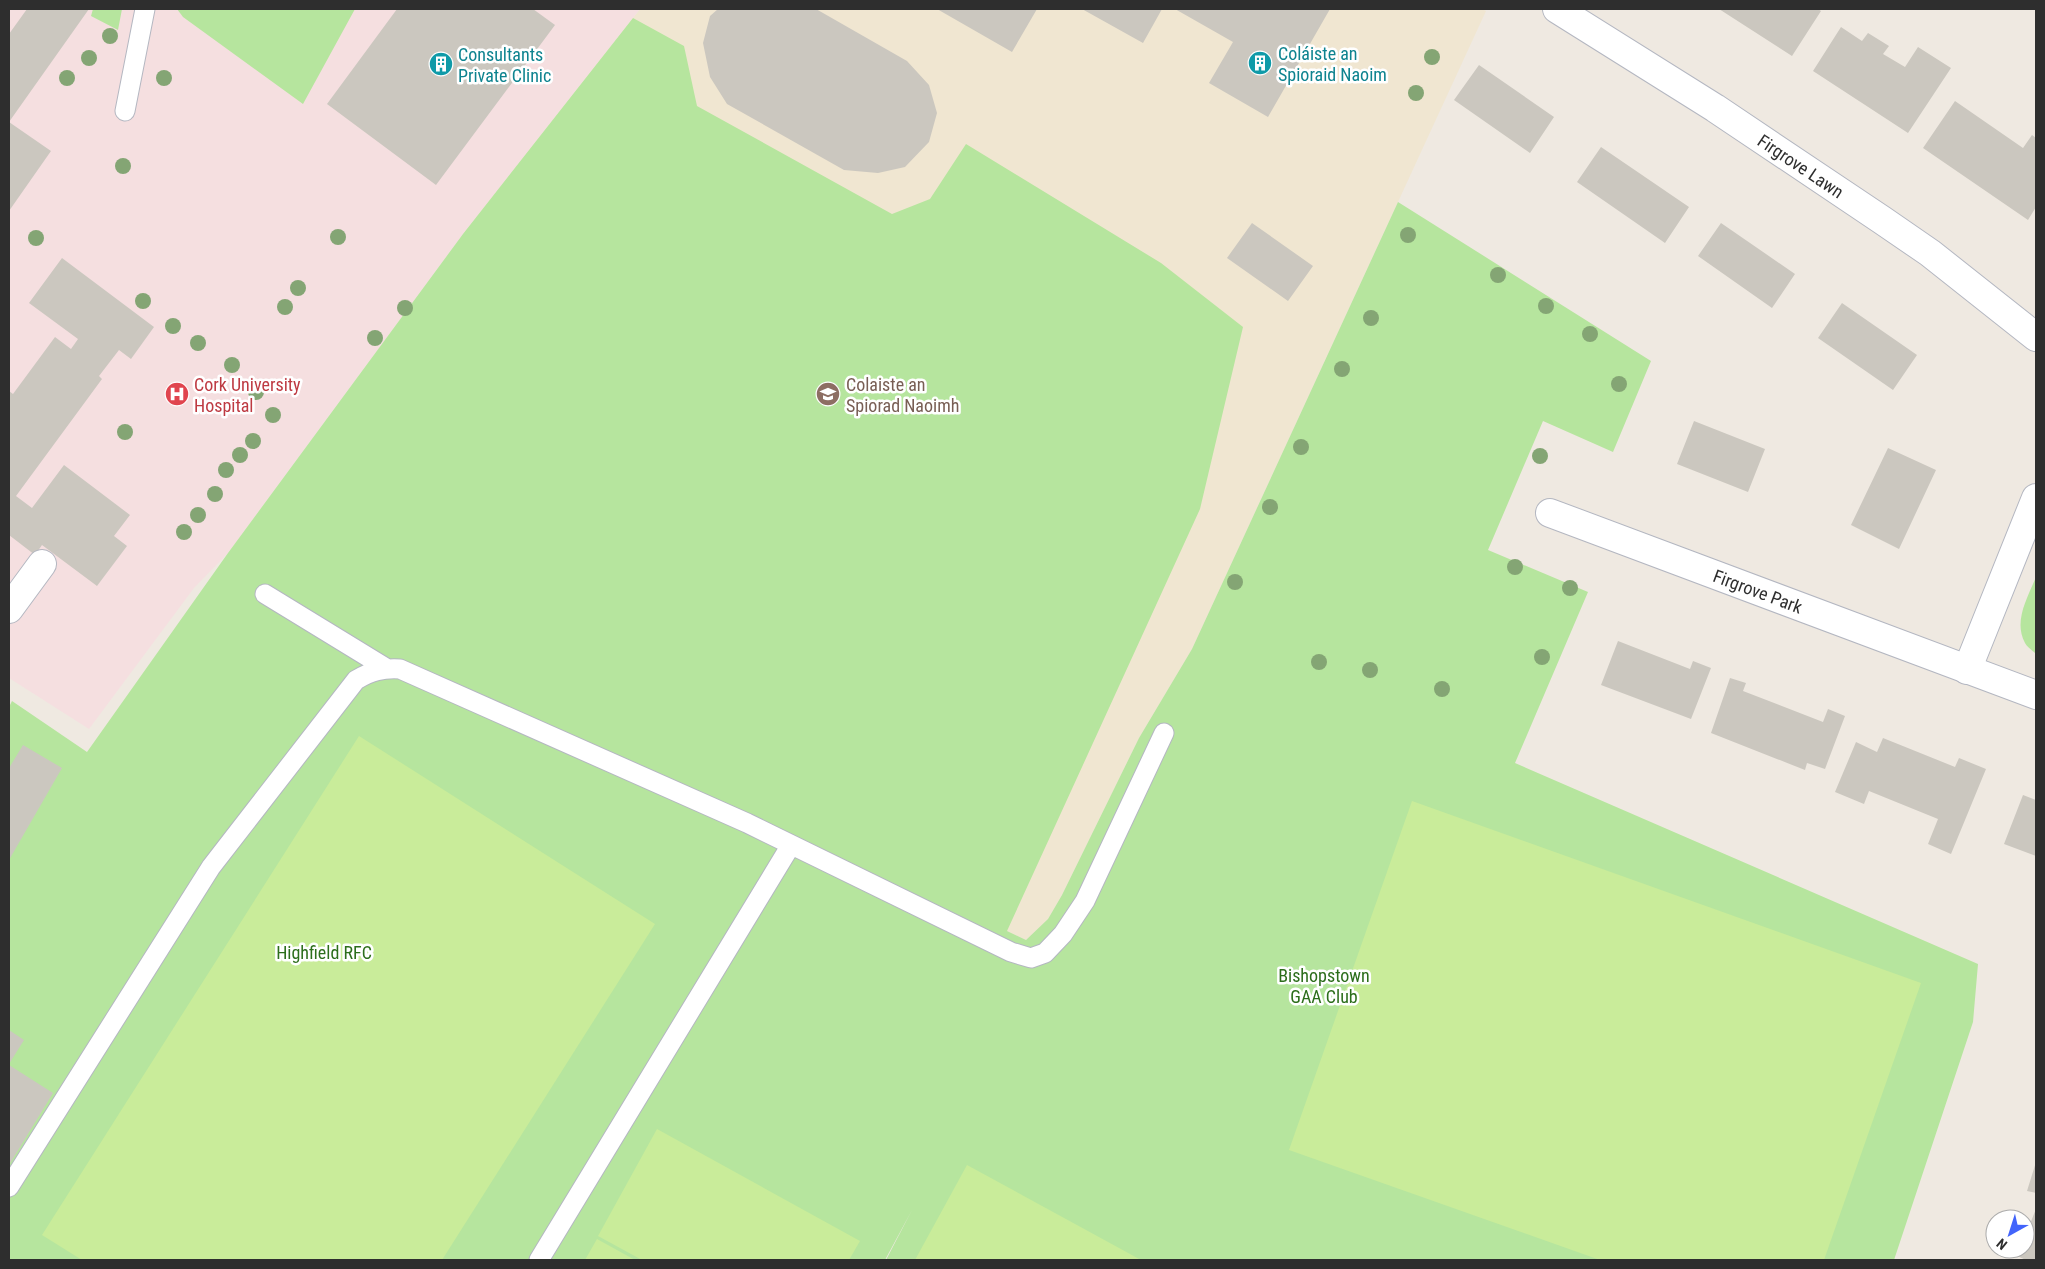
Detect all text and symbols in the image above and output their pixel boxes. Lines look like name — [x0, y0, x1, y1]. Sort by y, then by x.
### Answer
place label: Coláiste an Spioraid Naoim — [1278, 43, 1387, 85]
place label: Consultants Private Clinic — [458, 44, 551, 86]
building icon: Coláiste an Spioraid Naoim — [1247, 50, 1273, 76]
building icon: Consultants Private Clinic — [428, 51, 454, 77]
street label: Firgrove Lawn — [1754, 129, 1848, 202]
place label: Cork University Hospital — [194, 374, 301, 416]
place label: Colaiste an Spiorad Naoimh — [846, 374, 959, 416]
hospital icon: Cork University Hospital — [164, 381, 190, 407]
school or university icon: Colaiste an Spiorad Naoimh — [815, 381, 841, 407]
street label: Firgrove Park — [1710, 565, 1805, 617]
park label: Highfield RFC — [276, 942, 372, 963]
park label: Bishopstown GAA Club — [1278, 965, 1370, 1007]
north arrow — [1985, 1209, 2035, 1259]
text: N — [1993, 1235, 2010, 1253]

